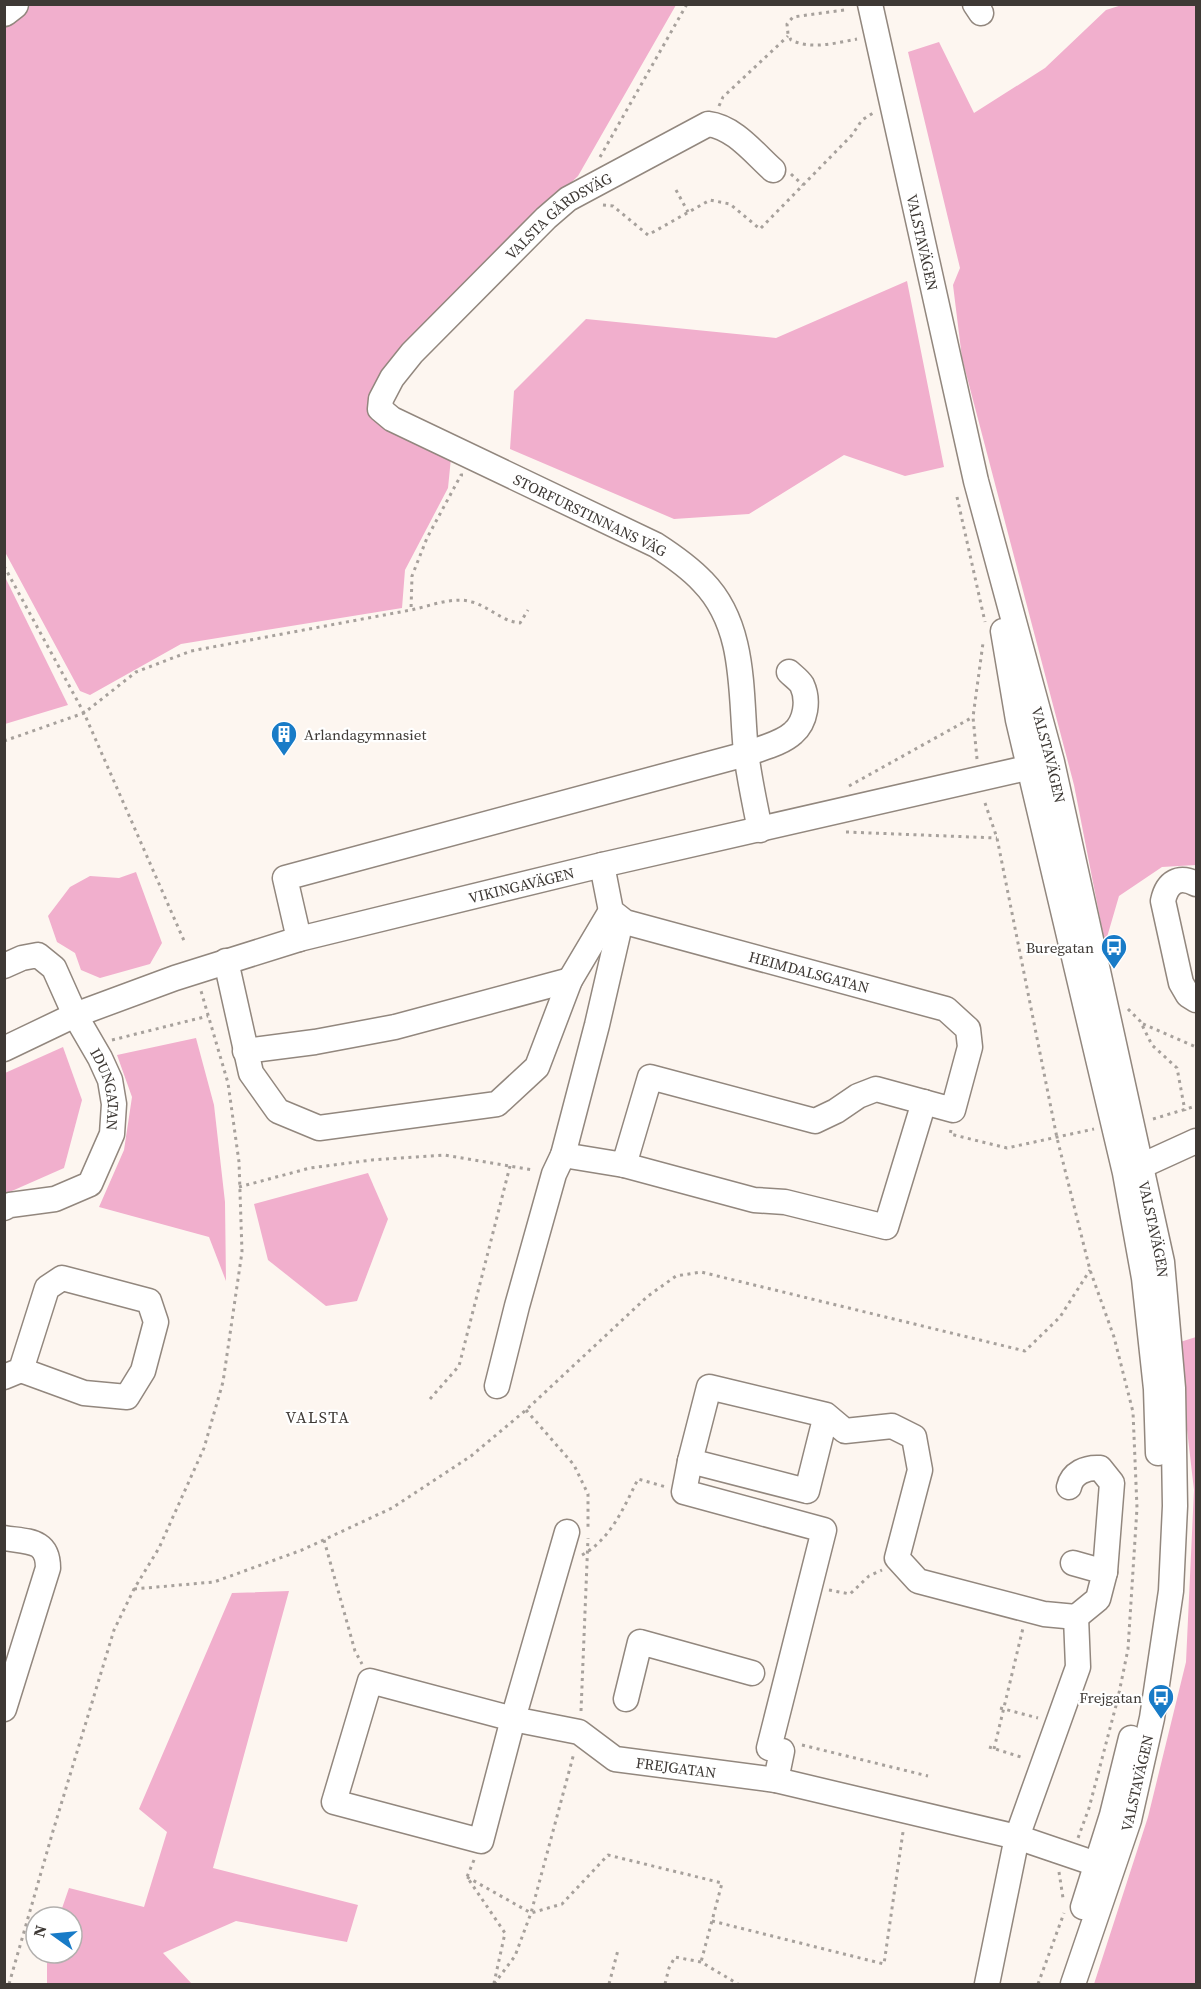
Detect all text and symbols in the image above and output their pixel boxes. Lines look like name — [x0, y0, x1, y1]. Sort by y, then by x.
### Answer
street label: VALSTA GÅRDSVÄG — [500, 167, 615, 264]
street label: VALSTAVÄGEN — [902, 192, 944, 292]
street label: STORFURSTINNANS VÄG — [510, 469, 670, 561]
street label: VALSTAVÄGEN — [1027, 704, 1071, 805]
building icon: Arlandagymnasiet — [269, 719, 299, 757]
place label: Arlandagymnasiet — [304, 724, 426, 745]
street label: VIKINGAVÄGEN — [466, 862, 576, 908]
bus stop icon: Buregatan — [1099, 932, 1129, 970]
place label: Buregatan — [1026, 937, 1094, 958]
street label: HEIMDALSGATAN — [746, 946, 872, 998]
street label: IDUNGATAN — [86, 1044, 125, 1131]
street label: VALSTAVÄGEN — [1134, 1179, 1174, 1278]
district label: VALSTA — [286, 1406, 350, 1428]
bus stop icon: Frejgatan — [1146, 1682, 1176, 1720]
place label: Frejgatan — [1079, 1687, 1142, 1708]
street label: VALSTAVÄGEN — [1116, 1733, 1158, 1833]
street label: FREJGATAN — [635, 1751, 718, 1783]
north arrow — [24, 1905, 84, 1965]
text: N — [27, 1922, 52, 1940]

